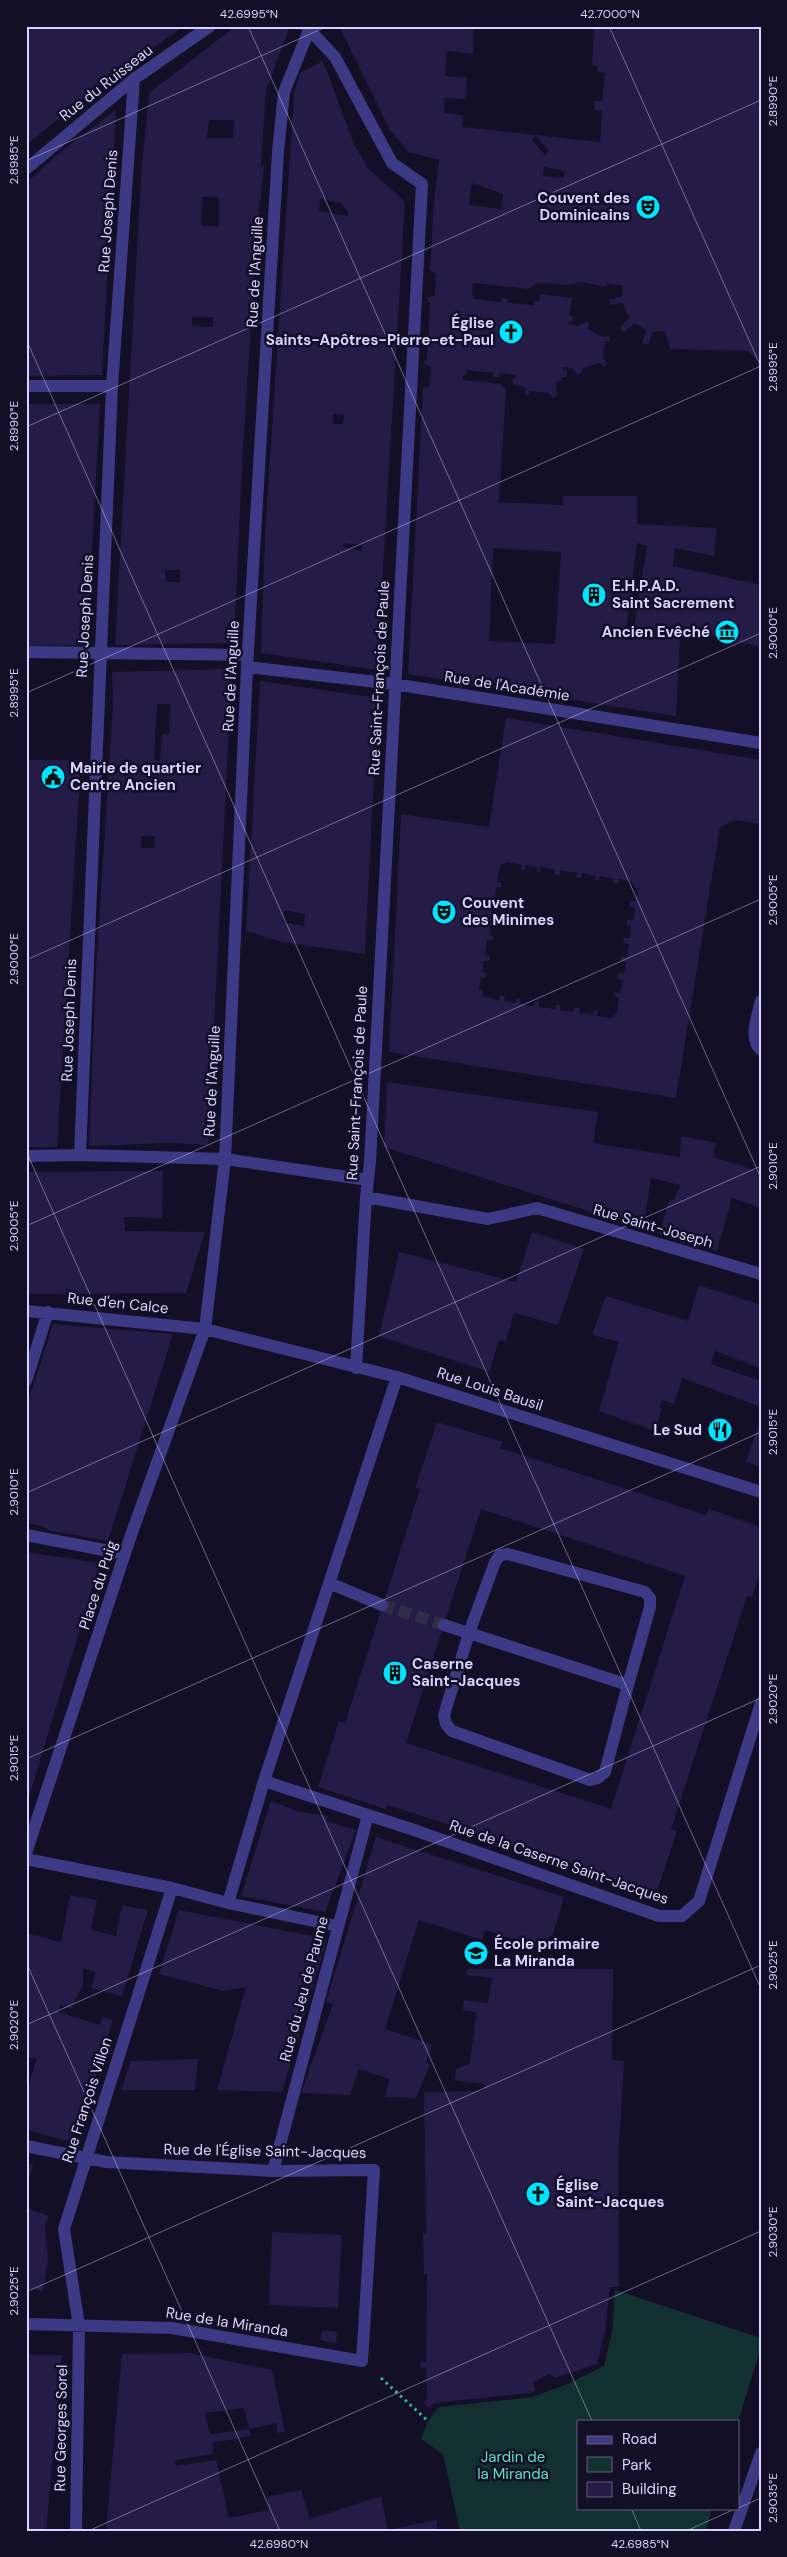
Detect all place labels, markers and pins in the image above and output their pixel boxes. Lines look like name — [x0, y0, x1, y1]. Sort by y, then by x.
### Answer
place label: Couvent des Dominicains — [537, 188, 630, 225]
theatre icon: Couvent des Dominicains — [635, 194, 661, 220]
place label: Église Saints-Apôtres-Pierre-et-Paul — [266, 313, 494, 350]
church icon: Église Saints-Apôtres-Pierre-et-Paul — [498, 319, 524, 345]
place label: E.H.P.A.D. Saint Sacrement — [612, 576, 734, 613]
building icon: E.H.P.A.D. Saint Sacrement — [581, 582, 607, 608]
museum icon: Ancien Evêché — [714, 619, 740, 645]
place label: Ancien Evêché — [602, 622, 710, 642]
place label: Mairie de quartier Centre Ancien — [70, 758, 201, 795]
public building icon: Mairie de quartier Centre Ancien — [40, 764, 66, 790]
place label: Couvent des Minimes — [462, 893, 554, 930]
theatre icon: Couvent des Minimes — [431, 899, 457, 925]
restaurant icon: Le Sud — [707, 1417, 733, 1443]
place label: Le Sud — [653, 1420, 702, 1440]
place label: Caserne Saint-Jacques — [412, 1654, 520, 1691]
building icon: Caserne Saint-Jacques — [382, 1660, 408, 1686]
place label: École primaire La Miranda — [494, 1934, 600, 1971]
school or university icon: École primaire La Miranda — [463, 1940, 489, 1966]
place label: Église Saint-Jacques — [556, 2175, 664, 2212]
church icon: Église Saint-Jacques — [525, 2181, 551, 2207]

